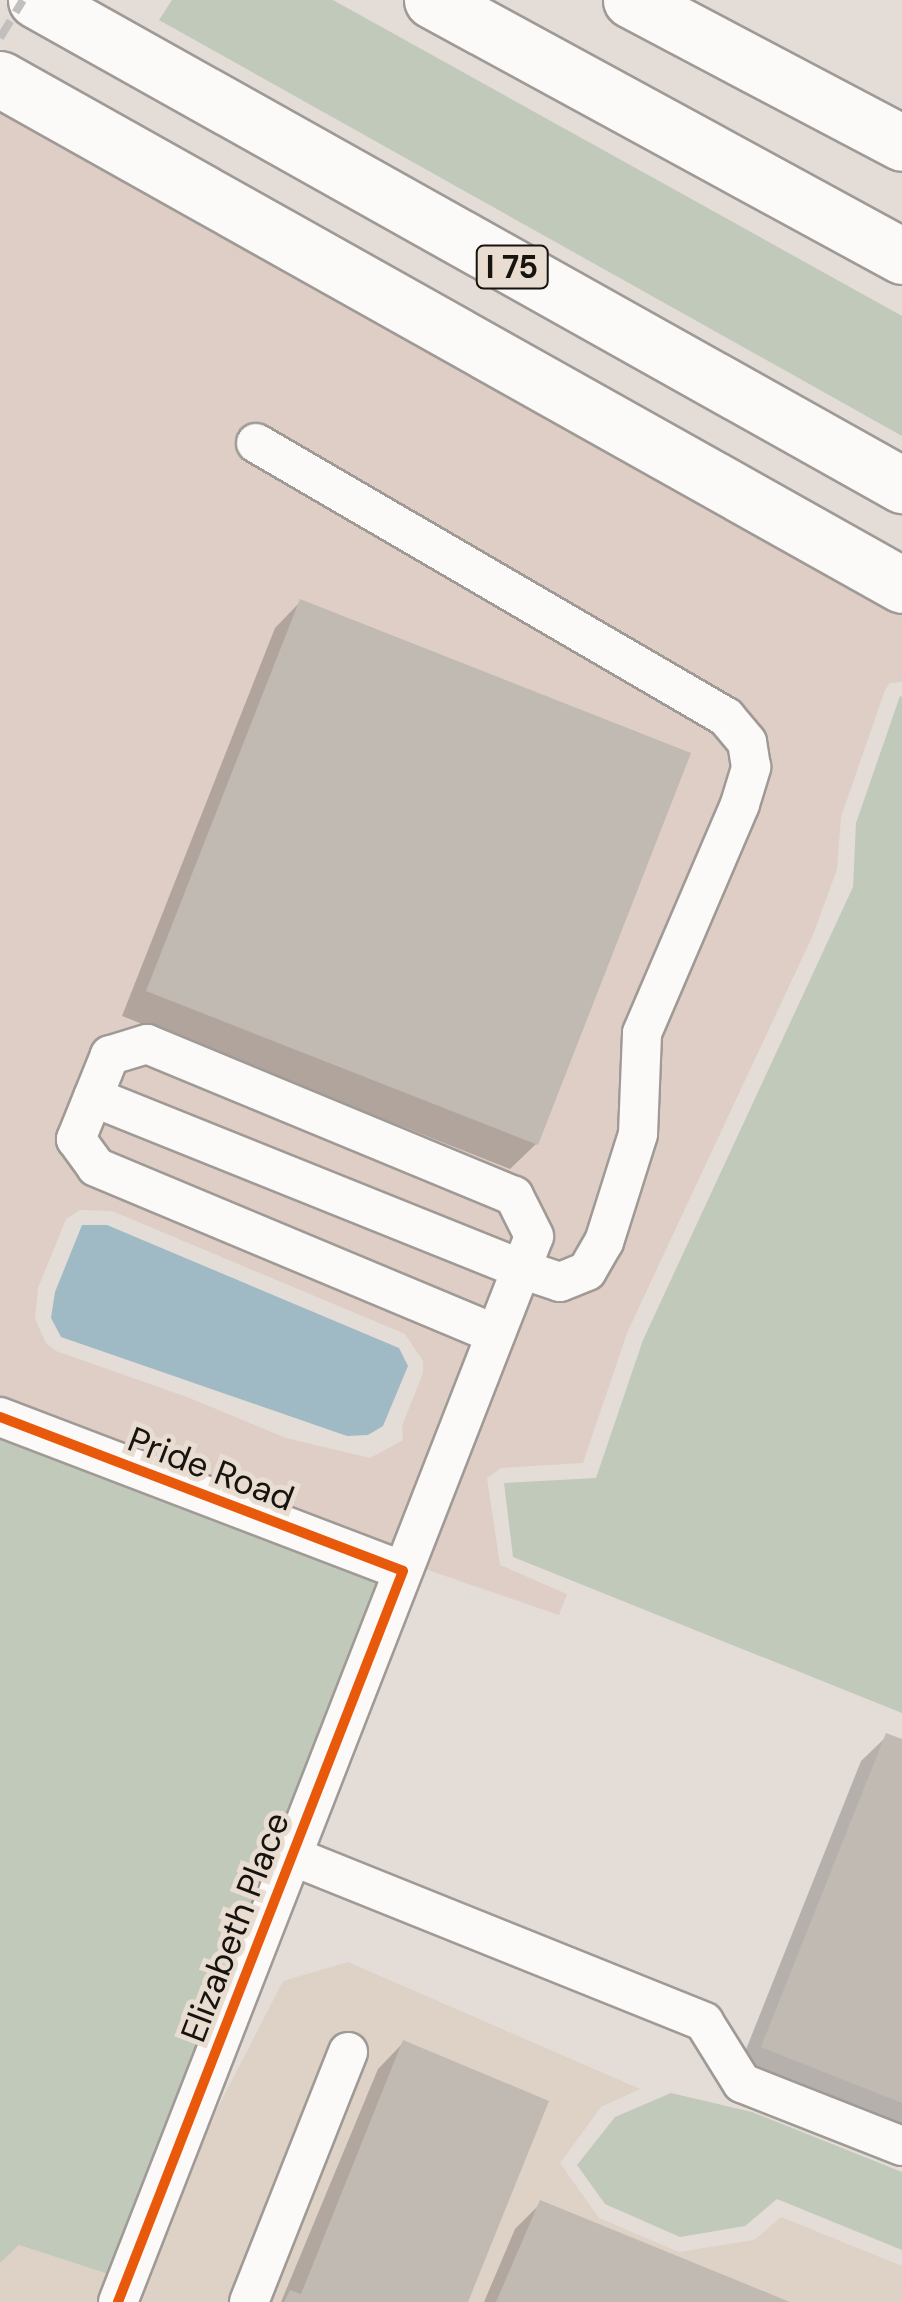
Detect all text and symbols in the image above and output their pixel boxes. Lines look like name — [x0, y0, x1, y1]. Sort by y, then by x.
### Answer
road number: I 75 — [474, 240, 550, 294]
street label: Pride Road — [122, 1418, 300, 1520]
street label: Elizabeth Place — [172, 1806, 298, 2048]

